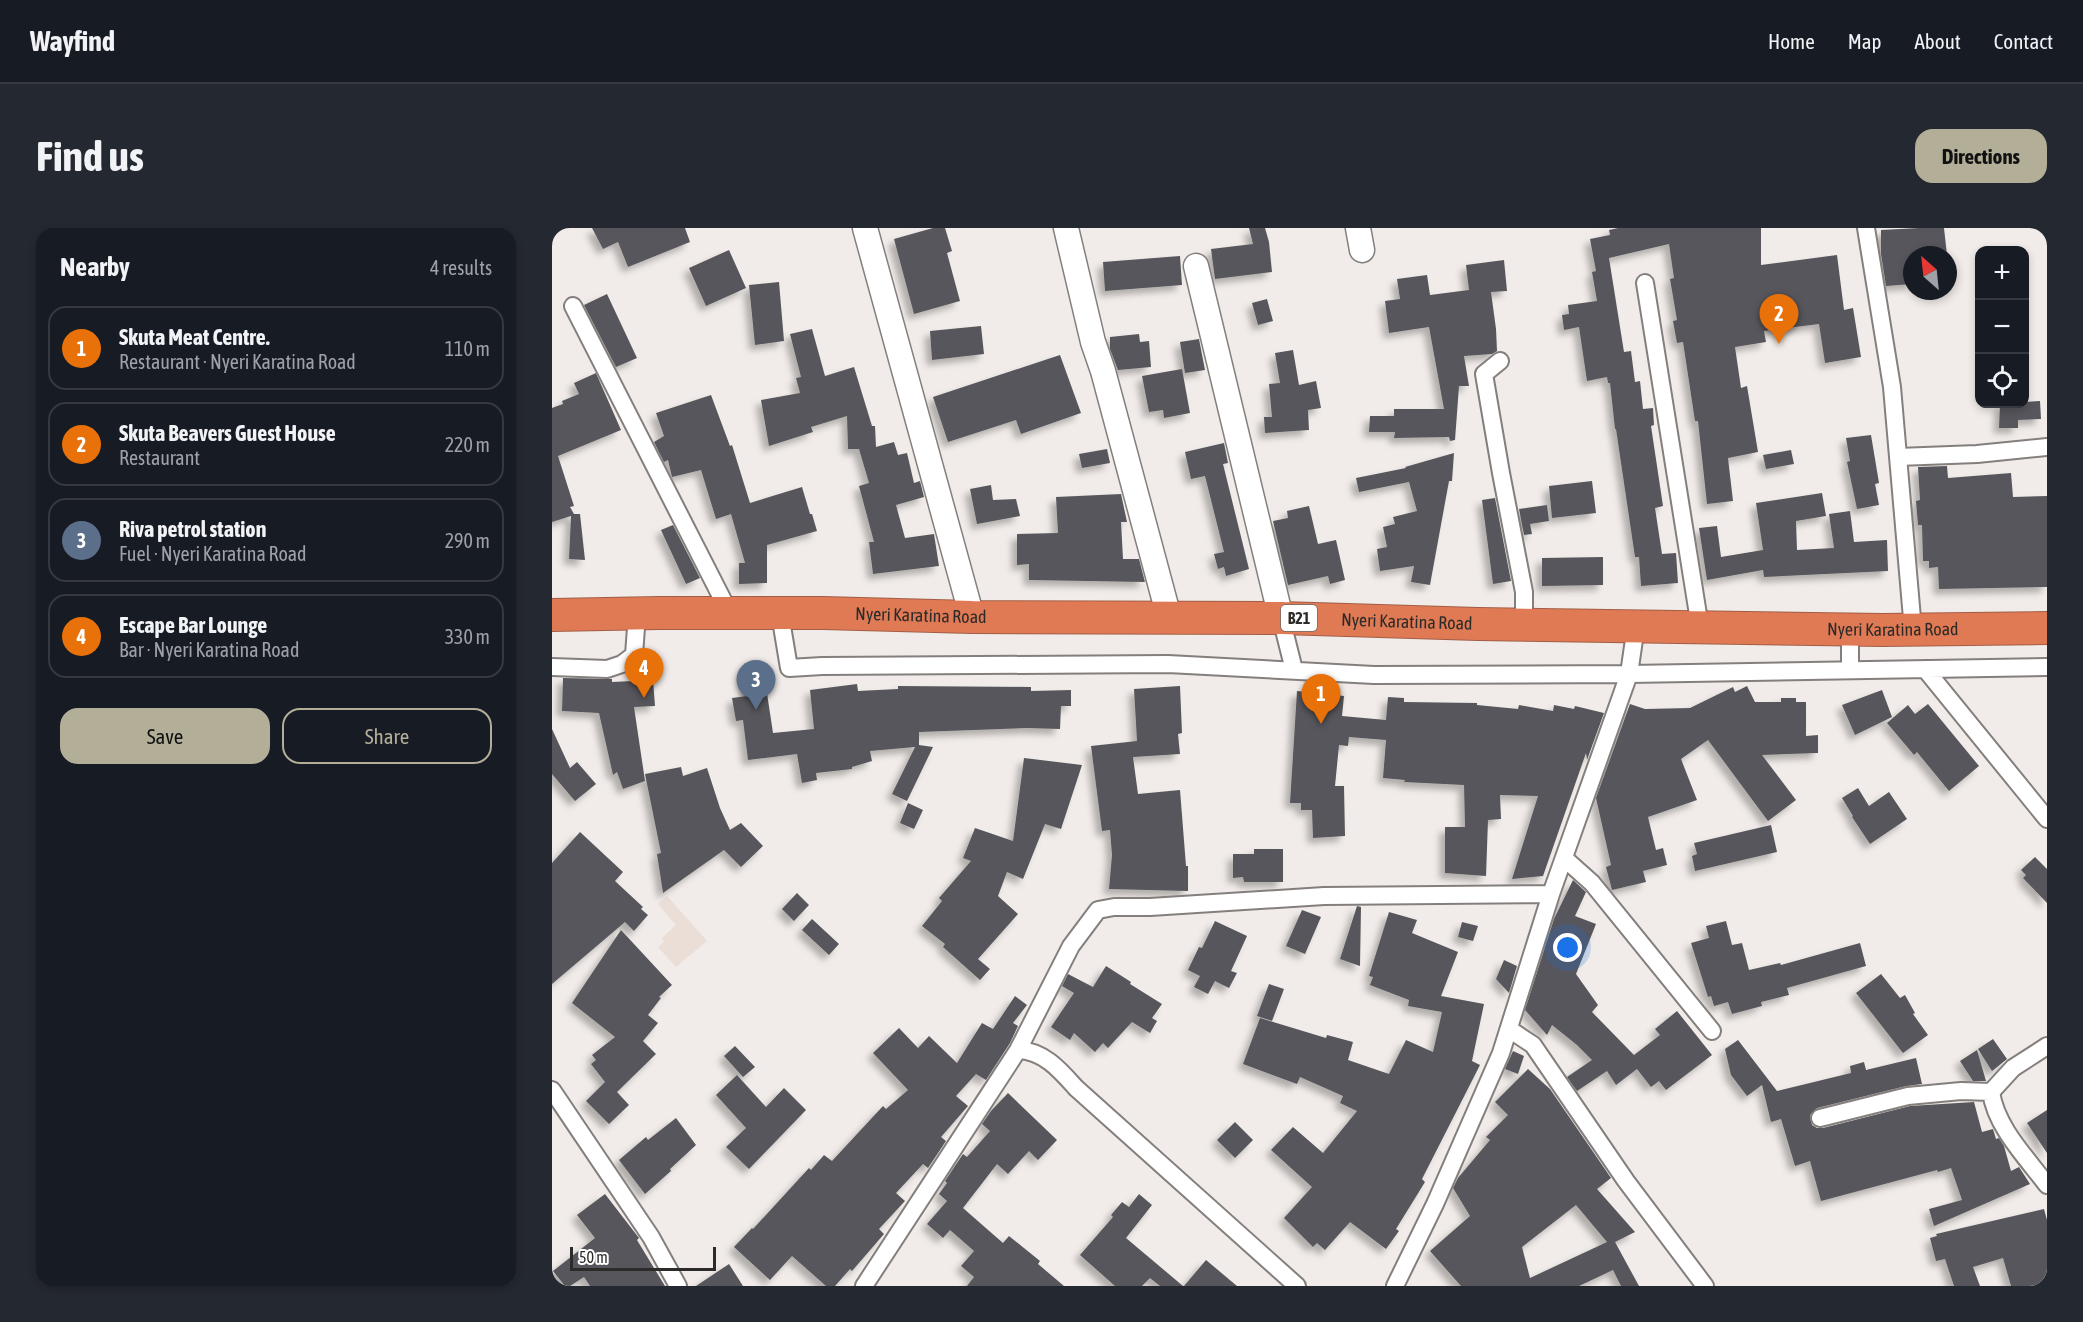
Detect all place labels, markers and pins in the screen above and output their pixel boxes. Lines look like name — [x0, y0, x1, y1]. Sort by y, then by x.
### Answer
pin: 2 — [1760, 294, 1798, 344]
pin: 4 — [624, 648, 664, 698]
pin: 3 — [736, 660, 776, 710]
pin: 1 — [1302, 674, 1340, 724]

